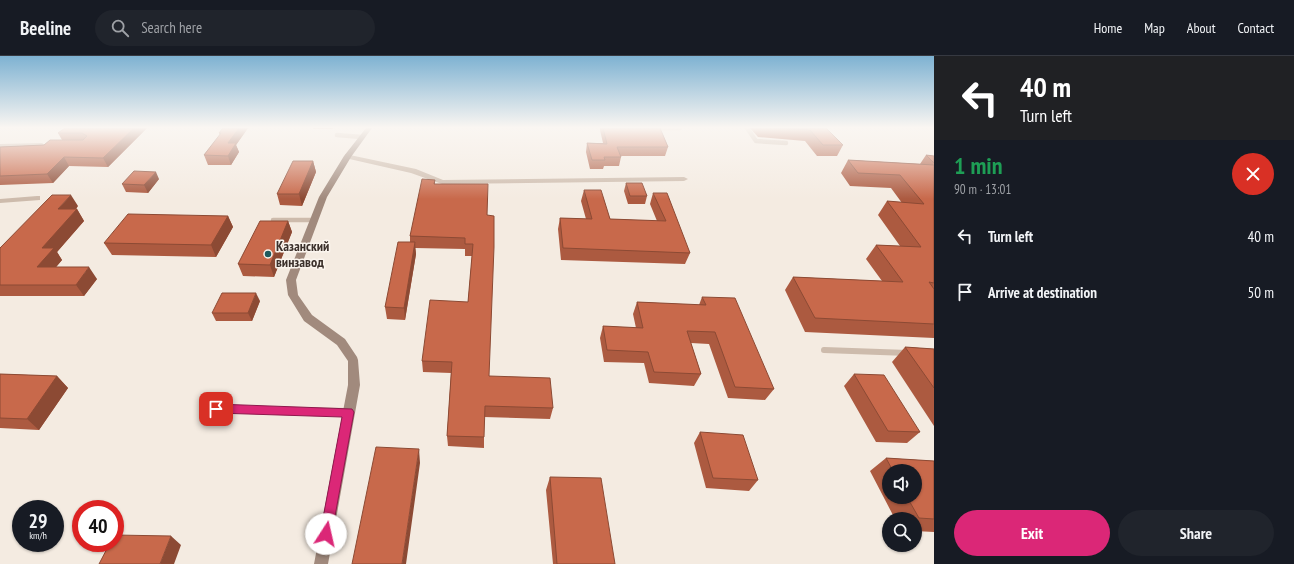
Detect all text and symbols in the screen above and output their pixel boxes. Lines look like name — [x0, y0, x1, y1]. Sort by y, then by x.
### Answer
search box — [95, 10, 375, 46]
text: Beeline — [20, 16, 71, 40]
icon: search — [109, 17, 131, 39]
text: Search here — [141, 18, 202, 37]
text: Home — [1094, 19, 1122, 37]
text: Map — [1144, 19, 1165, 37]
text: About — [1187, 19, 1216, 37]
text: Contact — [1238, 19, 1274, 37]
text: 40 m — [1020, 68, 1071, 105]
icon: left — [954, 72, 1006, 124]
text: Turn left — [1020, 104, 1072, 127]
text: 1 min — [954, 150, 1002, 181]
button: close — [1232, 153, 1274, 195]
text: 90 m · 13:01 — [954, 181, 1011, 198]
icon: left — [954, 225, 976, 247]
text: Turn left — [988, 227, 1033, 246]
text: 40 m — [1248, 227, 1274, 246]
place label: Казанский винзавод — [276, 237, 329, 271]
marker: Казанский винзавод — [263, 249, 273, 259]
icon: arrive — [954, 281, 976, 303]
text: Arrive at destination — [988, 283, 1097, 302]
text: 50 m — [1248, 283, 1274, 302]
pin — [199, 392, 233, 426]
icon: arrive — [205, 398, 227, 420]
map controls — [882, 464, 922, 552]
button: sound — [882, 464, 922, 504]
speed limit sign: 40 — [72, 500, 124, 552]
text: 29 — [28, 508, 48, 534]
button: Exit — [954, 510, 1110, 556]
button: Share — [1118, 510, 1274, 556]
button: search — [882, 512, 922, 552]
position arrow — [305, 513, 347, 555]
text: km/h — [29, 529, 47, 542]

